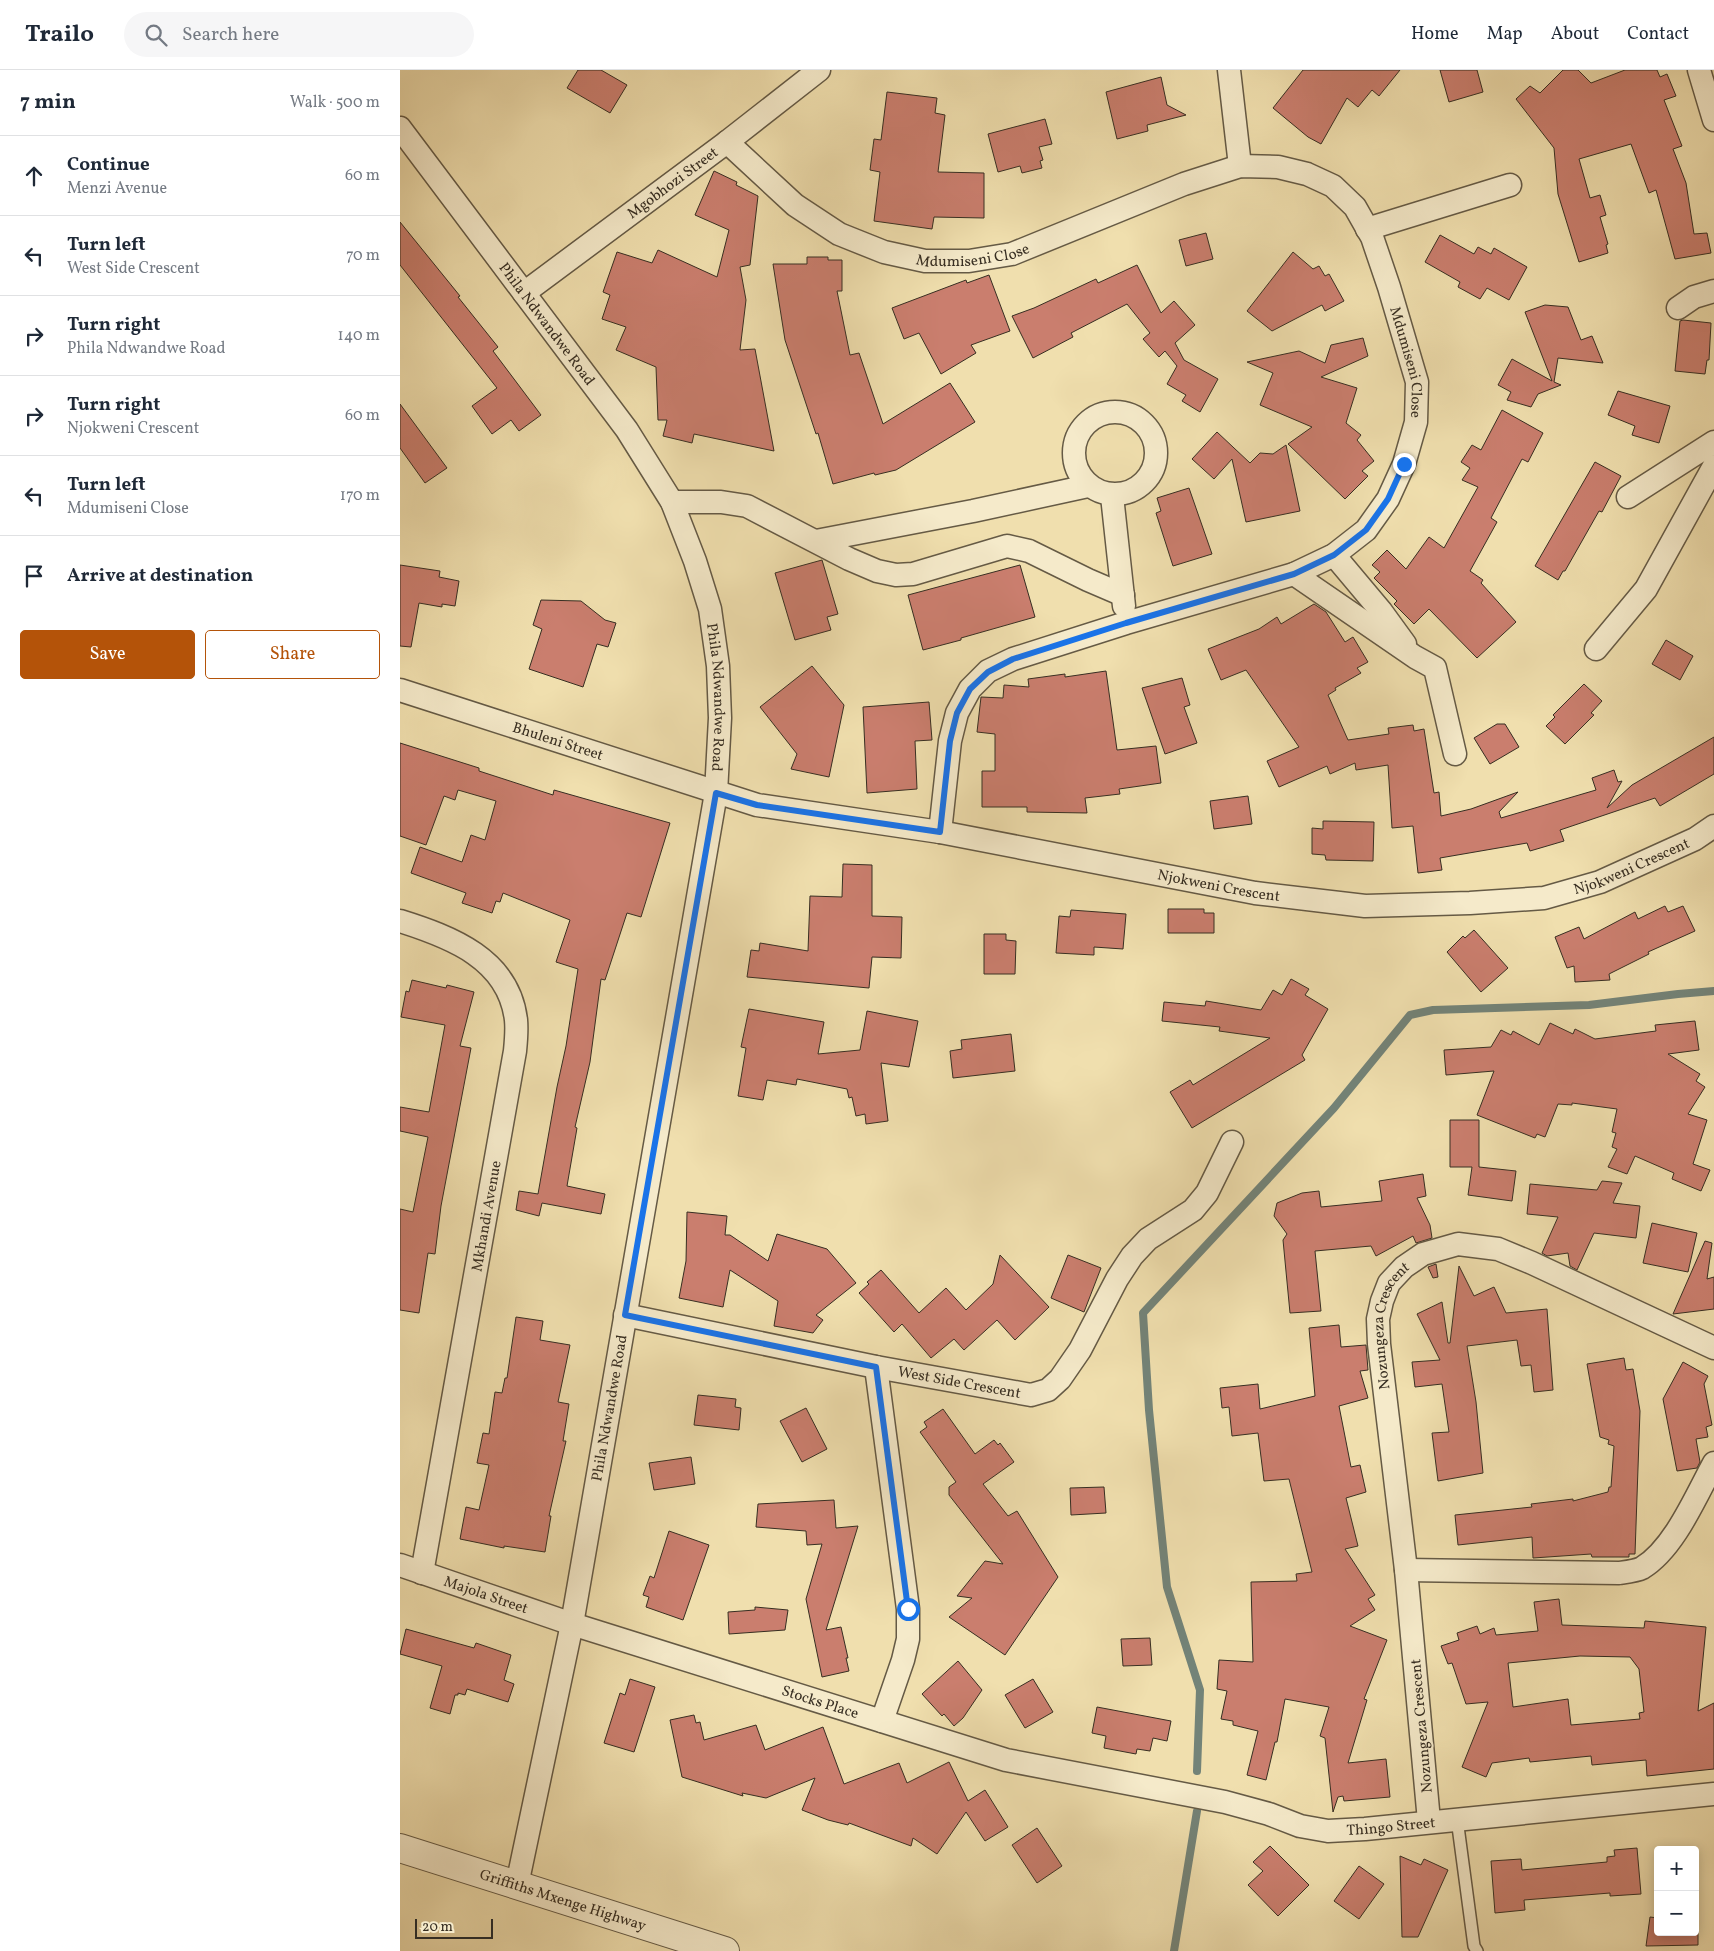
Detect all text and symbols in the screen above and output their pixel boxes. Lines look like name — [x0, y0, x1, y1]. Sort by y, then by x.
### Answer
search box — [124, 12, 474, 57]
text: Trailo — [25, 18, 94, 52]
icon: search — [142, 21, 170, 49]
text: Search here — [182, 22, 279, 48]
text: Home — [1411, 22, 1459, 47]
text: Map — [1487, 22, 1523, 47]
text: About — [1551, 22, 1599, 47]
text: Contact — [1627, 22, 1689, 47]
text: 7 min — [20, 88, 76, 117]
text: Walk · 500 m — [290, 92, 380, 114]
street label: Mgobhozi Street — [623, 143, 723, 225]
text: Continue — [67, 152, 150, 178]
icon: ahead — [20, 162, 48, 190]
text: 60 m — [345, 165, 380, 187]
text: Menzi Avenue — [67, 178, 167, 200]
text: Turn left — [67, 232, 146, 258]
street label: Mdumiseni Close — [914, 239, 1033, 274]
icon: left — [20, 242, 48, 270]
text: 70 m — [346, 245, 380, 267]
text: West Side Crescent — [67, 258, 200, 280]
street label: Phila Ndwandwe Road — [493, 259, 599, 391]
street label: Mdumiseni Close — [1383, 304, 1426, 418]
text: Turn right — [67, 312, 160, 338]
icon: right — [20, 322, 48, 350]
text: 140 m — [338, 325, 380, 347]
text: Phila Ndwandwe Road — [67, 338, 226, 360]
text: Turn right — [67, 392, 160, 418]
icon: right — [20, 402, 48, 430]
text: 60 m — [345, 405, 380, 427]
text: Njokweni Crescent — [67, 418, 199, 440]
route end — [1393, 453, 1416, 476]
text: Turn left — [67, 472, 146, 498]
icon: left — [20, 482, 48, 510]
text: 170 m — [340, 485, 380, 507]
text: Mdumiseni Close — [67, 498, 189, 520]
icon: arrive — [20, 562, 48, 590]
text: Arrive at destination — [67, 563, 253, 589]
street label: Phila Ndwandwe Road — [700, 622, 729, 772]
button: Save — [20, 630, 195, 679]
button: Share — [205, 630, 380, 679]
street label: Bhuleni Street — [509, 718, 606, 767]
street label: Njokweni Crescent — [1571, 834, 1693, 901]
street label: Njokweni Crescent — [1156, 865, 1281, 908]
street label: Mkhandi Avenue — [467, 1159, 508, 1274]
street label: Nozungeza Crescent — [1369, 1257, 1414, 1391]
street label: Phila Ndwandwe Road — [587, 1333, 634, 1483]
street label: West Side Crescent — [896, 1362, 1022, 1405]
street label: Majola Street — [441, 1572, 531, 1620]
route start — [897, 1598, 920, 1621]
street label: Nozungeza Crescent — [1406, 1658, 1439, 1794]
street label: Stocks Place — [779, 1681, 861, 1725]
street label: Thingo Street — [1346, 1813, 1436, 1842]
map controls — [1654, 1846, 1699, 1936]
button: + — [1654, 1846, 1699, 1891]
street label: Griffiths Mxenge Highway — [477, 1865, 649, 1937]
button: − — [1654, 1891, 1699, 1936]
scale bar — [415, 1916, 492, 1939]
text: 20 m — [422, 1918, 453, 1937]

